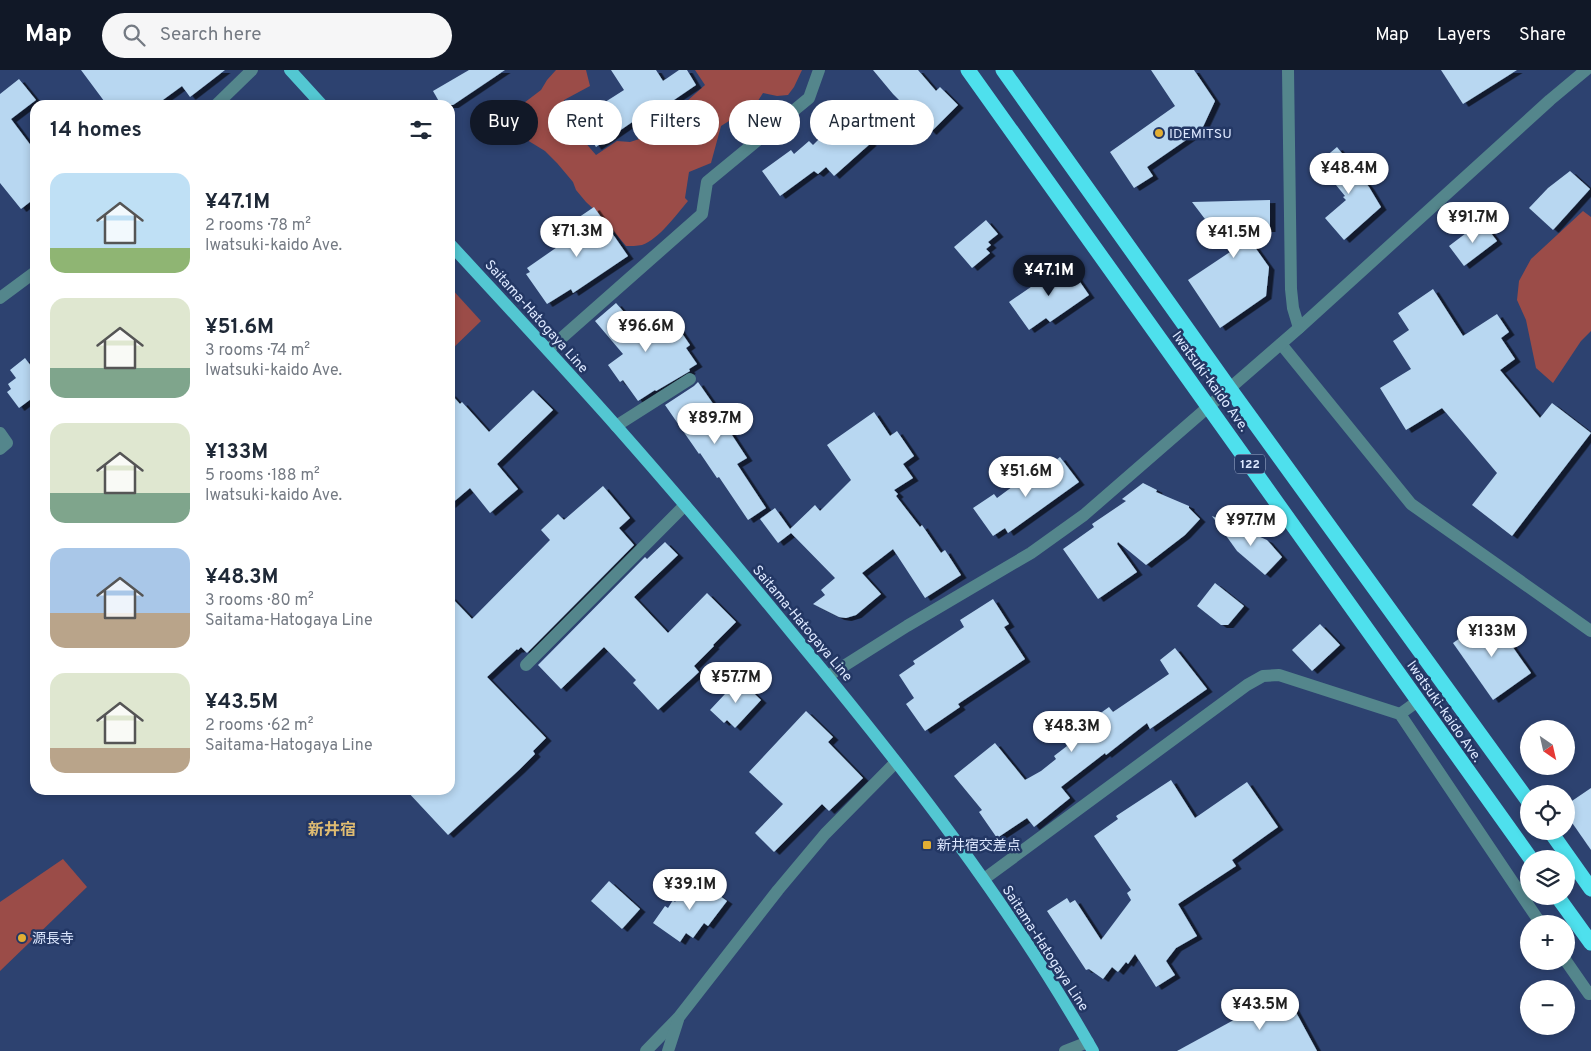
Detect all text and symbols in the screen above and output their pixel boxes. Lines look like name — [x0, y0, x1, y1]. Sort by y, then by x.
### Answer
search box — [102, 13, 452, 58]
text: Map — [25, 20, 72, 50]
icon: search — [120, 21, 148, 49]
text: Search here — [160, 23, 261, 47]
text: Map — [1375, 24, 1409, 47]
text: Layers — [1437, 24, 1491, 47]
text: Share — [1519, 24, 1566, 47]
chip: Buy — [470, 100, 538, 145]
chip: Rent — [548, 100, 622, 145]
chip: Filters — [632, 100, 719, 145]
chip: New — [729, 100, 800, 145]
chip: Apartment — [810, 100, 934, 145]
icon: filters — [407, 116, 435, 144]
text: 14 homes — [50, 117, 142, 144]
place label: IDEMITSU — [1169, 126, 1232, 143]
marker: IDEMITSU — [1153, 127, 1165, 139]
pin: ¥48.4M — [1308, 152, 1390, 195]
text: ¥48.4M — [1321, 159, 1377, 179]
text: ¥47.1M — [205, 189, 270, 216]
icon: home — [90, 193, 150, 253]
pin: ¥91.7M — [1432, 202, 1514, 244]
text: ¥91.7M — [1448, 208, 1498, 228]
text: 2 rooms · 78 m² — [205, 216, 311, 236]
pin: ¥71.3M — [536, 216, 618, 258]
pin: ¥41.5M — [1193, 216, 1275, 259]
text: ¥71.3M — [551, 222, 603, 242]
text: ¥41.5M — [1207, 223, 1261, 243]
text: Iwatsuki-kaido Ave. — [205, 236, 342, 256]
pin: ¥47.1M — [1008, 254, 1090, 297]
street label: Saitama-Hatogaya Line — [481, 257, 591, 377]
text: ¥47.1M — [1024, 261, 1074, 281]
pin: ¥96.6M — [605, 310, 687, 353]
text: ¥51.6M — [205, 314, 274, 341]
text: ¥96.6M — [618, 317, 674, 337]
icon: home — [90, 318, 150, 378]
street label: Iwatsuki-kaido Ave. — [1168, 328, 1252, 435]
text: 3 rooms · 74 m² — [205, 341, 310, 361]
text: Iwatsuki-kaido Ave. — [205, 361, 342, 381]
pin: ¥89.7M — [674, 402, 756, 445]
text: ¥89.7M — [688, 409, 742, 429]
text: ¥133M — [205, 439, 268, 466]
icon: home — [90, 443, 150, 503]
road number: 122 — [1235, 454, 1265, 474]
pin: ¥51.6M — [985, 456, 1067, 498]
text: ¥51.6M — [1000, 462, 1052, 482]
text: 5 rooms · 188 m² — [205, 466, 320, 486]
text: Iwatsuki-kaido Ave. — [205, 486, 342, 506]
pin: ¥97.7M — [1210, 504, 1292, 547]
text: ¥97.7M — [1226, 511, 1276, 531]
street label: Saitama-Hatogaya Line — [748, 562, 855, 686]
text: ¥48.3M — [205, 564, 279, 591]
icon: home — [90, 568, 150, 628]
text: 3 rooms · 80 m² — [205, 591, 314, 611]
text: Saitama-Hatogaya Line — [205, 611, 373, 631]
pin: ¥133M — [1457, 616, 1527, 658]
text: ¥133M — [1468, 622, 1516, 642]
street label: Iwatsuki-kaido Ave. — [1402, 658, 1485, 766]
pin: ¥57.7M — [695, 662, 777, 704]
text: ¥57.7M — [711, 668, 761, 688]
text: ¥43.5M — [205, 689, 278, 716]
icon: home — [90, 693, 150, 753]
pin: ¥48.3M — [1031, 710, 1113, 753]
text: 2 rooms · 62 m² — [205, 716, 313, 736]
text: ¥48.3M — [1044, 717, 1100, 737]
north arrow — [1520, 720, 1575, 775]
map controls — [1520, 720, 1575, 1035]
text: Saitama-Hatogaya Line — [205, 736, 373, 756]
button: locate — [1520, 785, 1575, 840]
district label: 新井宿 — [308, 820, 356, 841]
place label: 新井宿交差点 — [937, 837, 1021, 855]
marker: 新井宿交差点 — [921, 839, 933, 851]
button: layers — [1520, 850, 1575, 905]
pin: ¥39.1M — [649, 868, 731, 911]
text: ¥39.1M — [664, 875, 716, 895]
street label: Saitama-Hatogaya Line — [998, 883, 1092, 1015]
button: + — [1520, 915, 1575, 970]
place label: 源長寺 — [32, 931, 74, 948]
marker: 源長寺 — [16, 932, 28, 944]
button: − — [1520, 980, 1575, 1035]
pin: ¥43.5M — [1219, 988, 1301, 1031]
text: ¥43.5M — [1232, 995, 1288, 1015]

